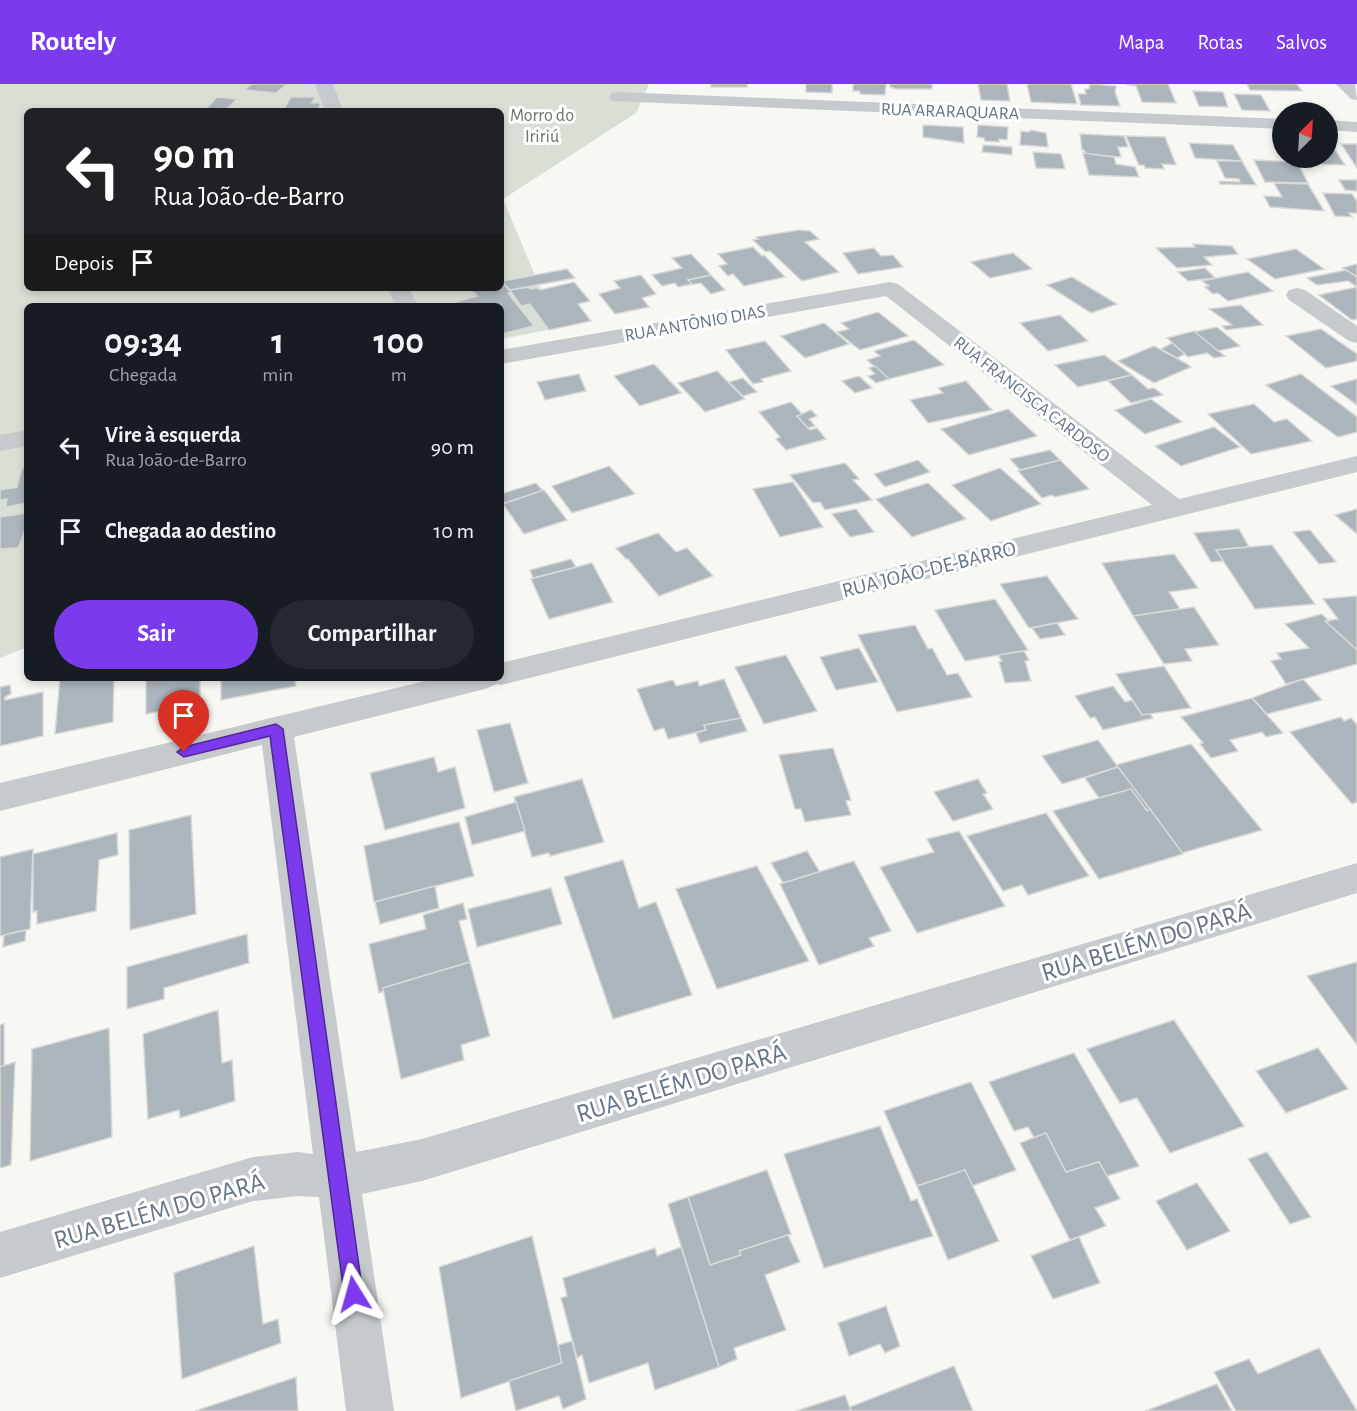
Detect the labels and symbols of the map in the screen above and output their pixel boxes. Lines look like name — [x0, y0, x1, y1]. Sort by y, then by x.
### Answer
street label: RUA ARARAQUARA — [881, 101, 1020, 123]
north arrow — [1272, 102, 1338, 168]
park label: Morro do Iririú — [510, 107, 574, 146]
street label: RUA ANTÔNIO DIAS — [623, 300, 767, 345]
street label: RUA FRANCISCA CARDOSO — [950, 333, 1113, 466]
street label: RUA JOÃO-DE-BARRO — [839, 536, 1018, 601]
pin — [158, 690, 209, 752]
street label: RUA BELÉM DO PARÁ — [1038, 896, 1254, 986]
street label: RUA BELÉM DO PARÁ — [573, 1037, 789, 1127]
street label: RUA BELÉM DO PARÁ — [50, 1166, 268, 1254]
position arrow — [322, 1262, 386, 1326]

